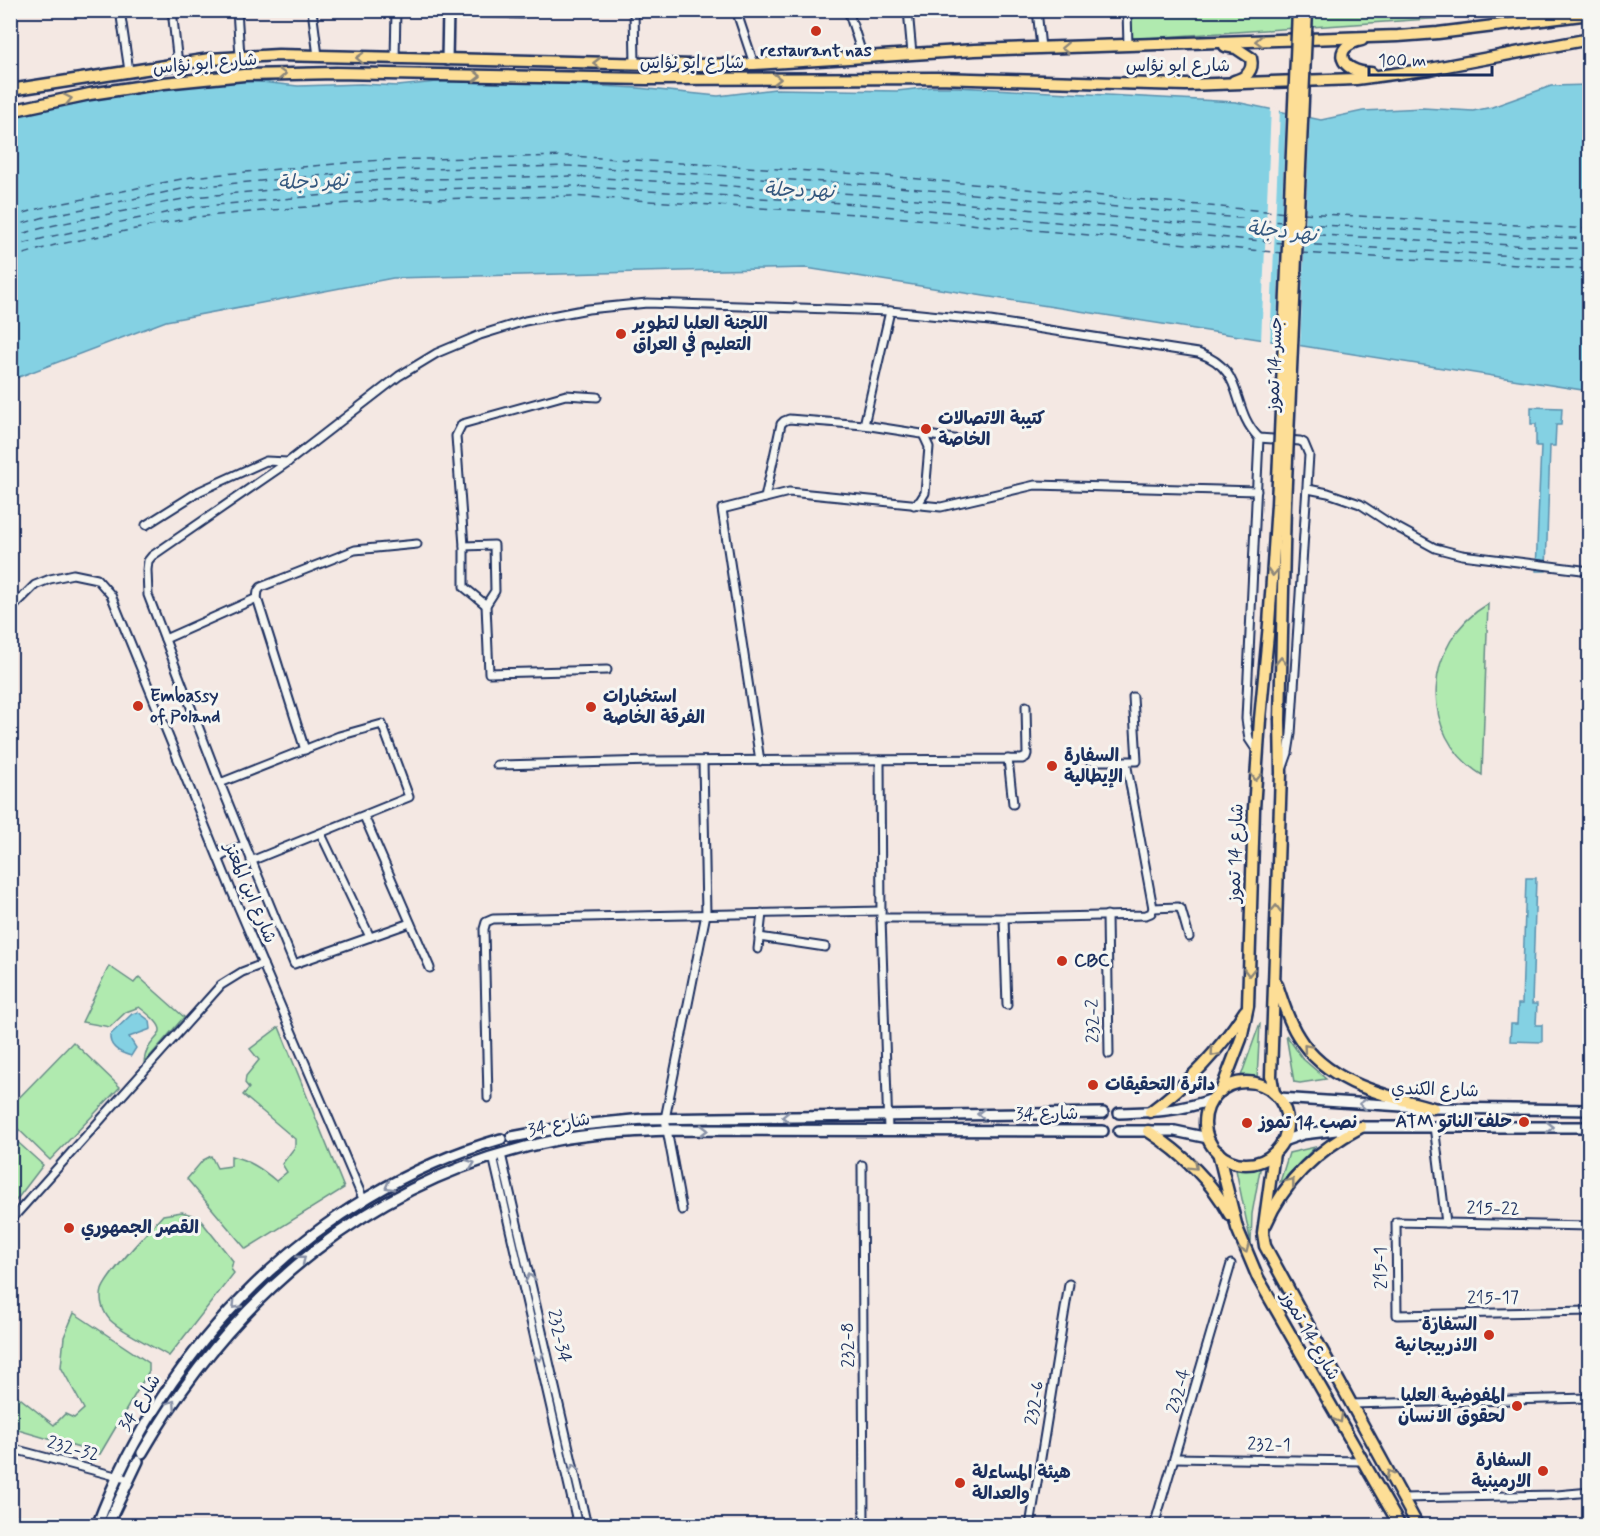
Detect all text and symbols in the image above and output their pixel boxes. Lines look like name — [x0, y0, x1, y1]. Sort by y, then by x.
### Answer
marker: restaurant nas — [809, 24, 823, 38]
one-way arrow — [1255, 35, 1264, 48]
place label: restaurant nas — [760, 39, 872, 63]
scale bar — [1369, 39, 1492, 77]
one-way arrow — [1060, 41, 1069, 54]
street label: شارع ابو نؤاس — [152, 47, 258, 81]
text: 100 m — [1378, 49, 1426, 73]
one-way arrow — [356, 51, 365, 64]
street label: شارع ابو نؤاس — [640, 51, 744, 75]
street label: شارع ابو نؤاس — [1126, 54, 1230, 78]
one-way arrow — [593, 57, 602, 69]
one-way arrow — [278, 68, 287, 81]
one-way arrow — [472, 70, 481, 82]
one-way arrow — [772, 73, 781, 85]
one-way arrow — [62, 93, 72, 106]
water label: نهر دجلة — [277, 167, 351, 197]
water label: نهر دجلة — [763, 176, 837, 206]
water label: نهر دجلة — [1246, 215, 1321, 249]
place label: اللجنة العليا لتطوير التعليم في العراق — [631, 312, 768, 358]
street label: جسر 14 تموز — [1261, 316, 1289, 414]
marker: اللجنة العليا لتطوير التعليم في العراق — [614, 327, 628, 341]
place label: كتيبة الاتصالات الخاصة — [938, 407, 1045, 452]
marker: كتيبة الاتصالات الخاصة — [919, 422, 933, 436]
one-way arrow — [1266, 568, 1279, 577]
one-way arrow — [1275, 657, 1288, 666]
place label: Embassy of Poland — [150, 684, 220, 729]
place label: استخبارات الفرقة الخاصة — [603, 685, 705, 730]
marker: Embassy of Poland — [131, 699, 145, 713]
marker: استخبارات الفرقة الخاصة — [584, 700, 598, 714]
place label: السفارة الإيطالية — [1064, 744, 1123, 789]
marker: السفارة الإيطالية — [1045, 759, 1059, 773]
one-way arrow — [1249, 773, 1262, 782]
street label: شارع 14 تموز — [1222, 803, 1250, 905]
street label: شارع ابن المعتز — [217, 837, 282, 947]
one-way arrow — [1270, 905, 1282, 914]
place label: CBC — [1074, 949, 1110, 973]
marker: CBC — [1055, 954, 1069, 968]
one-way arrow — [1243, 968, 1255, 977]
street label: 232-2 — [1081, 999, 1105, 1043]
one-way arrow — [1303, 1044, 1314, 1055]
one-way arrow — [1210, 1046, 1221, 1057]
place label: دائرة التحقيقات — [1105, 1073, 1215, 1097]
street label: شارع الكندي — [1391, 1076, 1479, 1104]
marker: دائرة التحقيقات — [1086, 1078, 1100, 1092]
one-way arrow — [1359, 1097, 1368, 1110]
street label: شارع 34 — [1016, 1102, 1078, 1126]
street label: شارع 34 — [526, 1107, 592, 1143]
one-way arrow — [977, 1108, 986, 1120]
place label: ATM حلف الناتو — [1396, 1110, 1512, 1134]
one-way arrow — [782, 1111, 791, 1123]
place label: نصب 14 تموز — [1257, 1111, 1357, 1135]
marker: ATM حلف الناتو — [1517, 1115, 1531, 1129]
marker: نصب 14 تموز — [1240, 1116, 1254, 1130]
one-way arrow — [1546, 1121, 1555, 1133]
one-way arrow — [700, 1124, 709, 1136]
one-way arrow — [465, 1159, 476, 1171]
one-way arrow — [1186, 1159, 1197, 1170]
one-way arrow — [1284, 1178, 1295, 1189]
one-way arrow — [385, 1179, 395, 1190]
street label: 215-22 — [1466, 1197, 1520, 1221]
place label: القصر الجمهوري — [81, 1216, 199, 1241]
marker: القصر الجمهوري — [62, 1221, 76, 1235]
one-way arrow — [1238, 1242, 1250, 1253]
street label: 215-1 — [1369, 1247, 1393, 1289]
one-way arrow — [296, 1256, 307, 1267]
one-way arrow — [524, 1274, 537, 1284]
street label: شارع 14 تموز — [1274, 1285, 1345, 1385]
street label: 215-17 — [1467, 1286, 1519, 1310]
one-way arrow — [232, 1299, 243, 1309]
street label: 232-34 — [541, 1307, 577, 1365]
place label: السفارة الاذربيجانية — [1395, 1313, 1477, 1358]
street label: 232-8 — [836, 1322, 860, 1368]
marker: السفارة الاذربيجانية — [1482, 1328, 1496, 1342]
one-way arrow — [532, 1351, 545, 1361]
street label: 232-4 — [1161, 1366, 1197, 1416]
street label: شارع 34 — [113, 1370, 167, 1436]
street label: 232-6 — [1020, 1379, 1050, 1427]
place label: المفوضية العليا لحقوق الانسان — [1398, 1384, 1505, 1429]
one-way arrow — [165, 1399, 176, 1410]
marker: المفوضية العليا لحقوق الانسان — [1510, 1399, 1524, 1413]
one-way arrow — [1332, 1413, 1343, 1423]
street label: 232-32 — [44, 1431, 102, 1467]
street label: 232-1 — [1247, 1433, 1291, 1457]
place label: السفارة الارمينية — [1471, 1449, 1531, 1494]
place label: هيئة المساءلة والعدالة — [972, 1461, 1071, 1506]
one-way arrow — [568, 1464, 581, 1474]
marker: السفارة الارمينية — [1536, 1464, 1550, 1478]
one-way arrow — [1386, 1470, 1397, 1481]
marker: هيئة المساءلة والعدالة — [953, 1476, 967, 1490]

